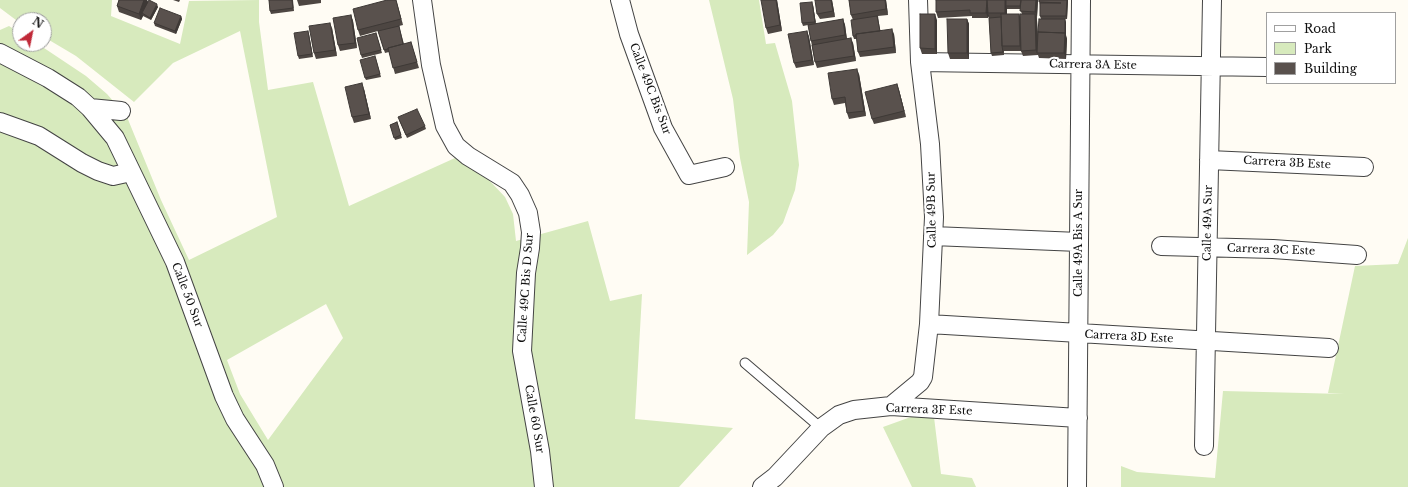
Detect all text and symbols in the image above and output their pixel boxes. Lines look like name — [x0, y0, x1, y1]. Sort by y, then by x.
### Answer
north arrow — [12, 12, 52, 52]
legend — [1266, 12, 1396, 84]
text: N — [30, 14, 46, 31]
text: Road — [1304, 21, 1336, 36]
street label: Calle 49C Bis Sur — [626, 41, 674, 137]
text: Park — [1304, 41, 1332, 56]
street label: Carrera 3A Este — [1049, 58, 1137, 72]
text: Building — [1304, 61, 1357, 76]
street label: Carrera 3B Este — [1243, 154, 1331, 172]
street label: Calle 49B Sur — [925, 172, 939, 248]
street label: Calle 49A Sur — [1201, 185, 1215, 261]
street label: Calle 49A Bis A Sur — [1072, 189, 1086, 297]
street label: Calle 49C Bis D Sur — [516, 233, 536, 343]
street label: Carrera 3C Este — [1227, 242, 1315, 258]
street label: Calle 50 Sur — [169, 261, 205, 329]
street label: Carrera 3D Este — [1084, 328, 1174, 346]
street label: Calle 60 Sur — [521, 384, 547, 454]
street label: Carrera 3F Este — [885, 402, 973, 418]

